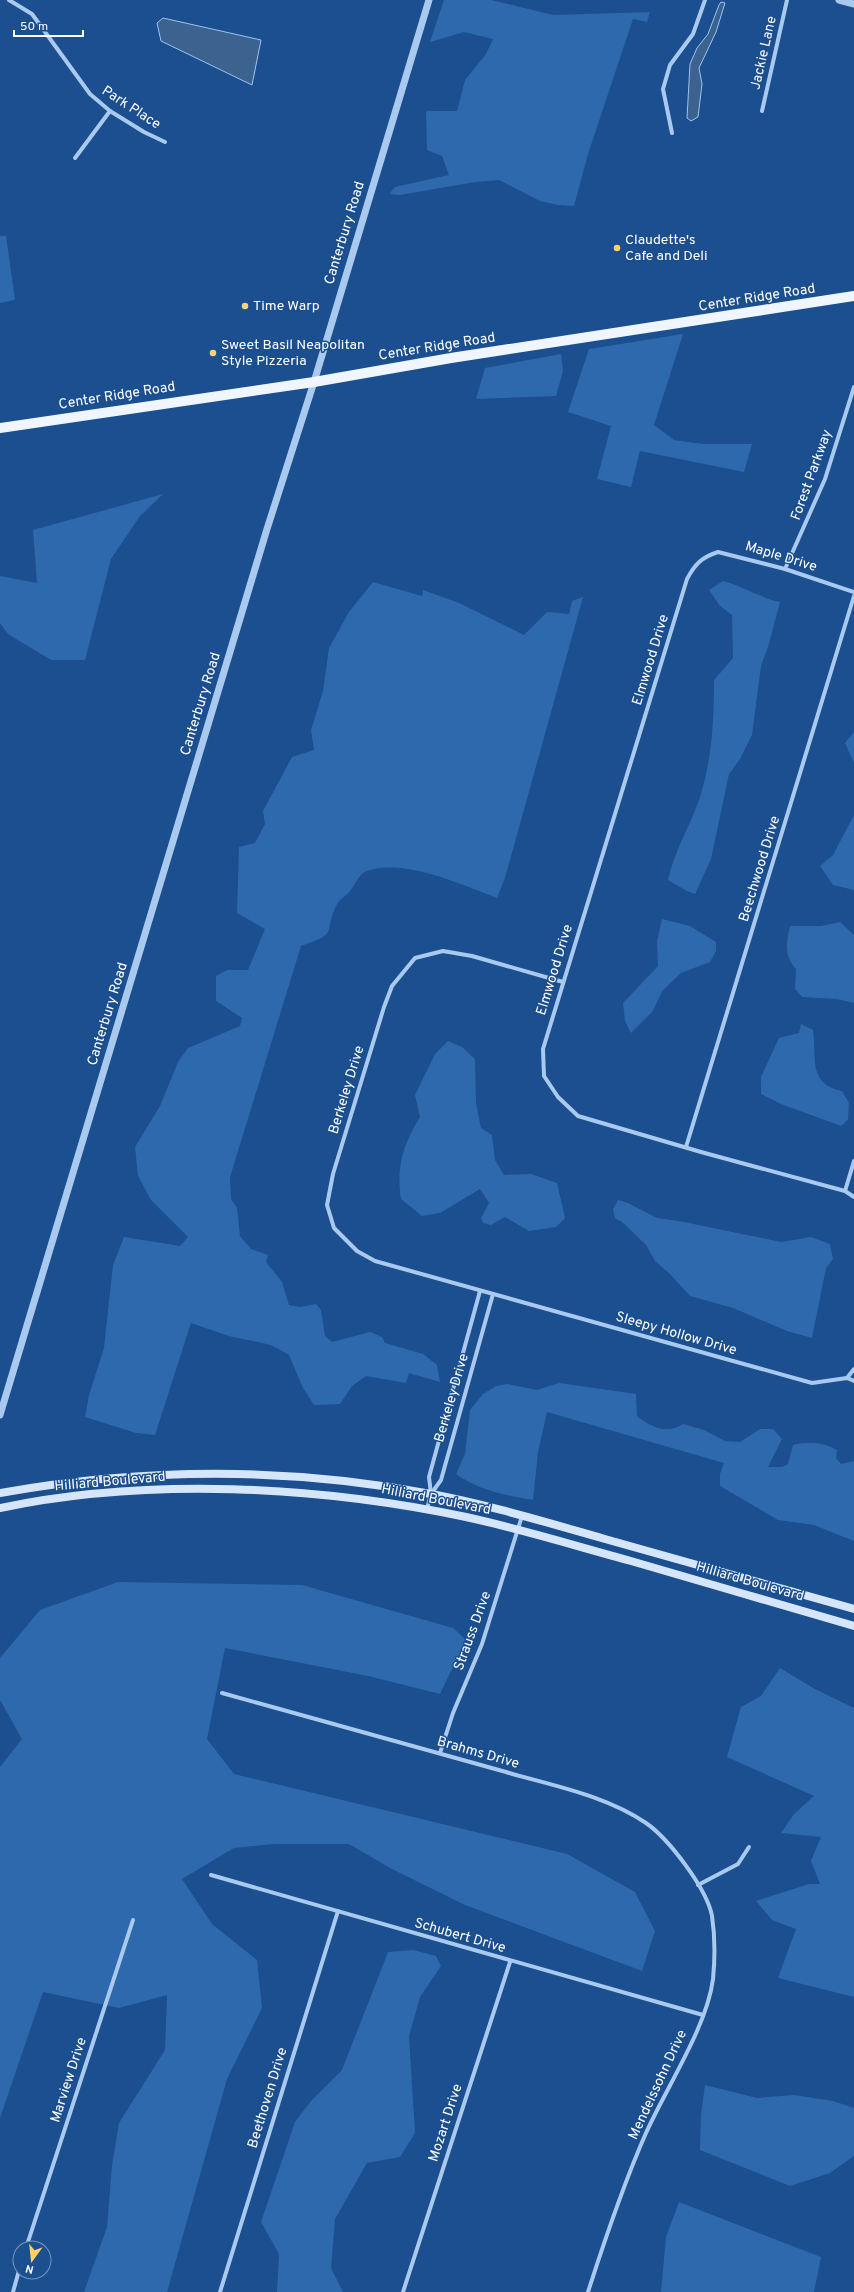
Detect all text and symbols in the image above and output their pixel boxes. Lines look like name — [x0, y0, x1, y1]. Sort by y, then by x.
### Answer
scale bar — [14, 12, 83, 38]
street label: Jackie Lane — [747, 15, 781, 91]
text: 50 m — [20, 19, 48, 35]
street label: Park Place — [98, 83, 164, 133]
street label: Canterbury Road — [321, 179, 369, 287]
place label: Claudette's Cafe and Deli — [625, 232, 708, 265]
marker: Claudette's Cafe and Deli — [612, 243, 622, 253]
street label: Center Ridge Road — [697, 280, 817, 316]
place label: Time Warp — [253, 298, 320, 315]
marker: Time Warp — [240, 301, 250, 311]
street label: Center Ridge Road — [377, 329, 497, 365]
place label: Sweet Basil Neapolitan Style Pizzeria — [221, 337, 365, 370]
marker: Sweet Basil Neapolitan Style Pizzeria — [208, 348, 218, 358]
street label: Center Ridge Road — [57, 378, 177, 414]
street label: Forest Parkway — [788, 427, 836, 523]
street label: Maple Drive — [743, 538, 819, 576]
street label: Elmwood Drive — [629, 613, 673, 707]
street label: Canterbury Road — [177, 650, 225, 758]
street label: Beechwood Drive — [736, 814, 784, 924]
street label: Elmwood Drive — [533, 923, 577, 1017]
street label: Canterbury Road — [84, 960, 132, 1068]
street label: Berkeley Drive — [325, 1044, 369, 1136]
street label: Sleepy Hollow Drive — [613, 1309, 739, 1359]
street label: Berkeley Drive — [431, 1352, 473, 1444]
street label: Hilliard Boulevard — [54, 1469, 166, 1495]
street label: Hilliard Boulevard — [380, 1481, 492, 1519]
street label: Hilliard Boulevard — [694, 1558, 806, 1606]
street label: Strauss Drive — [451, 1589, 495, 1673]
street label: Brahms Drive — [435, 1733, 521, 1773]
street label: Schubert Drive — [412, 1915, 508, 1957]
street label: Mendelssohn Drive — [625, 2027, 691, 2143]
street label: Marview Drive — [47, 2035, 91, 2125]
street label: Beethoven Drive — [245, 2046, 291, 2150]
street label: Mozart Drive — [425, 2082, 467, 2164]
north arrow — [12, 2240, 52, 2280]
text: N — [24, 2261, 35, 2276]

